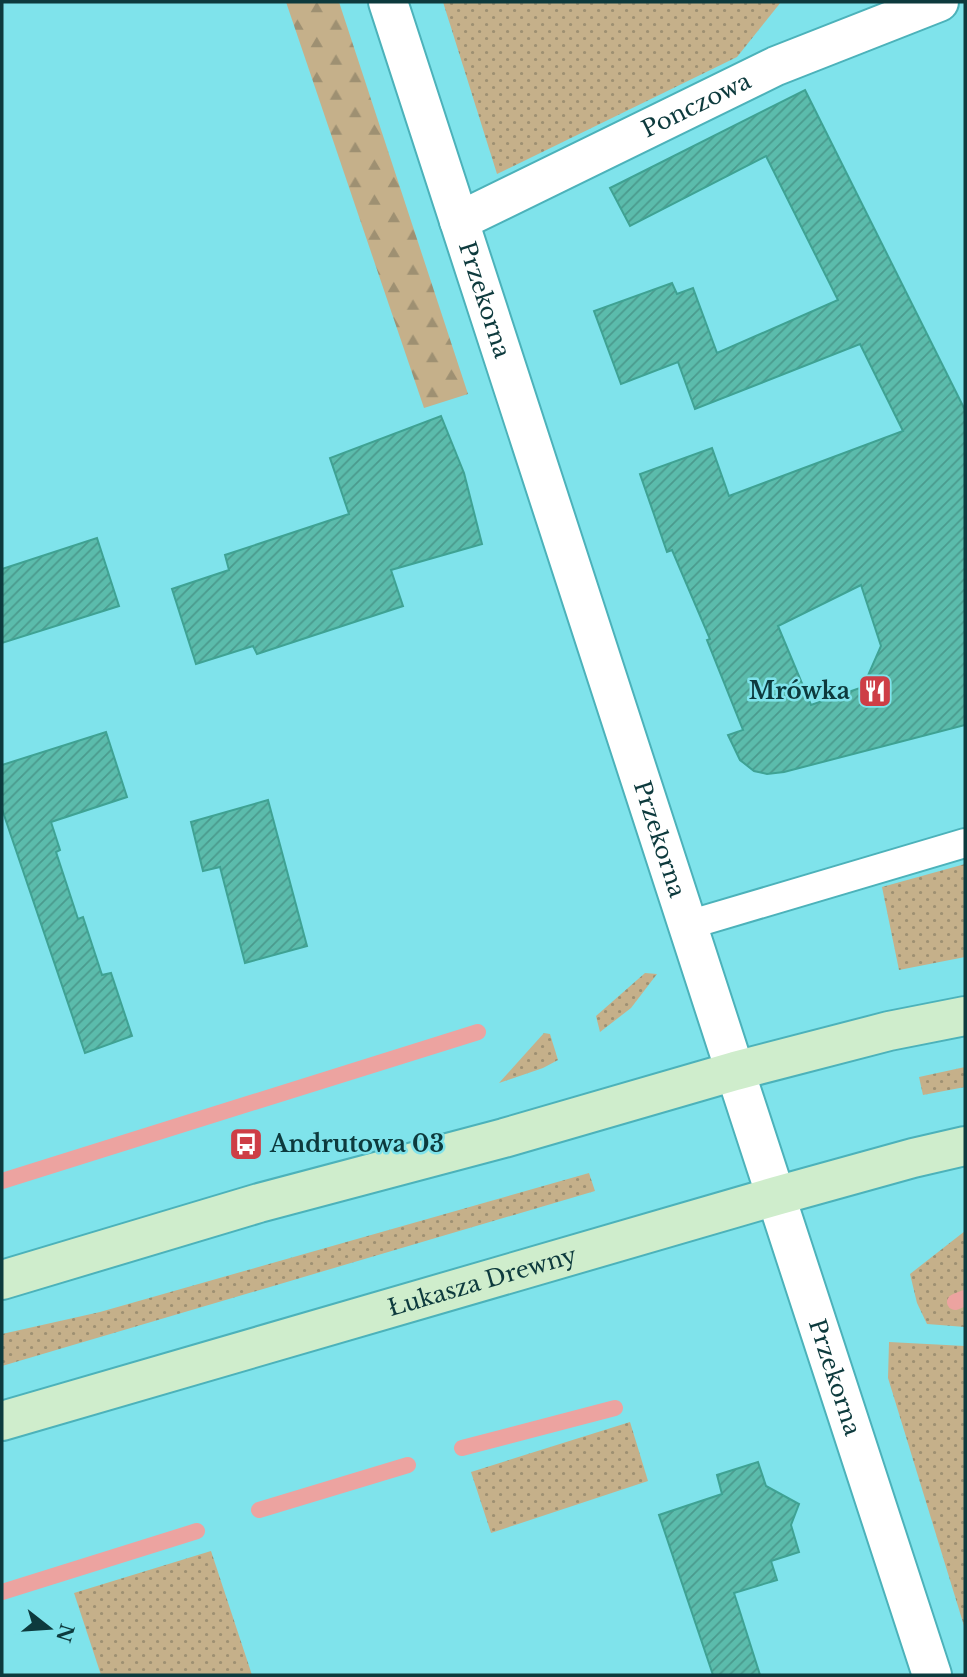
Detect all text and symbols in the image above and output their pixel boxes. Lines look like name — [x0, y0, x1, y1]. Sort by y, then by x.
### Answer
street label: Ponczowa — [637, 66, 755, 144]
street label: Przekorna — [453, 238, 517, 362]
restaurant icon: Mrówka — [856, 672, 894, 710]
place label: Mrówka — [749, 677, 850, 705]
street label: Przekorna — [628, 777, 692, 901]
bus stop icon: Andrutowa 03 — [227, 1125, 265, 1163]
place label: Andrutowa 03 — [269, 1130, 444, 1158]
street label: Łukasza Drewny — [385, 1241, 580, 1322]
street label: Przekorna — [803, 1315, 867, 1439]
north arrow — [14, 1593, 84, 1663]
text: N — [51, 1621, 78, 1645]

